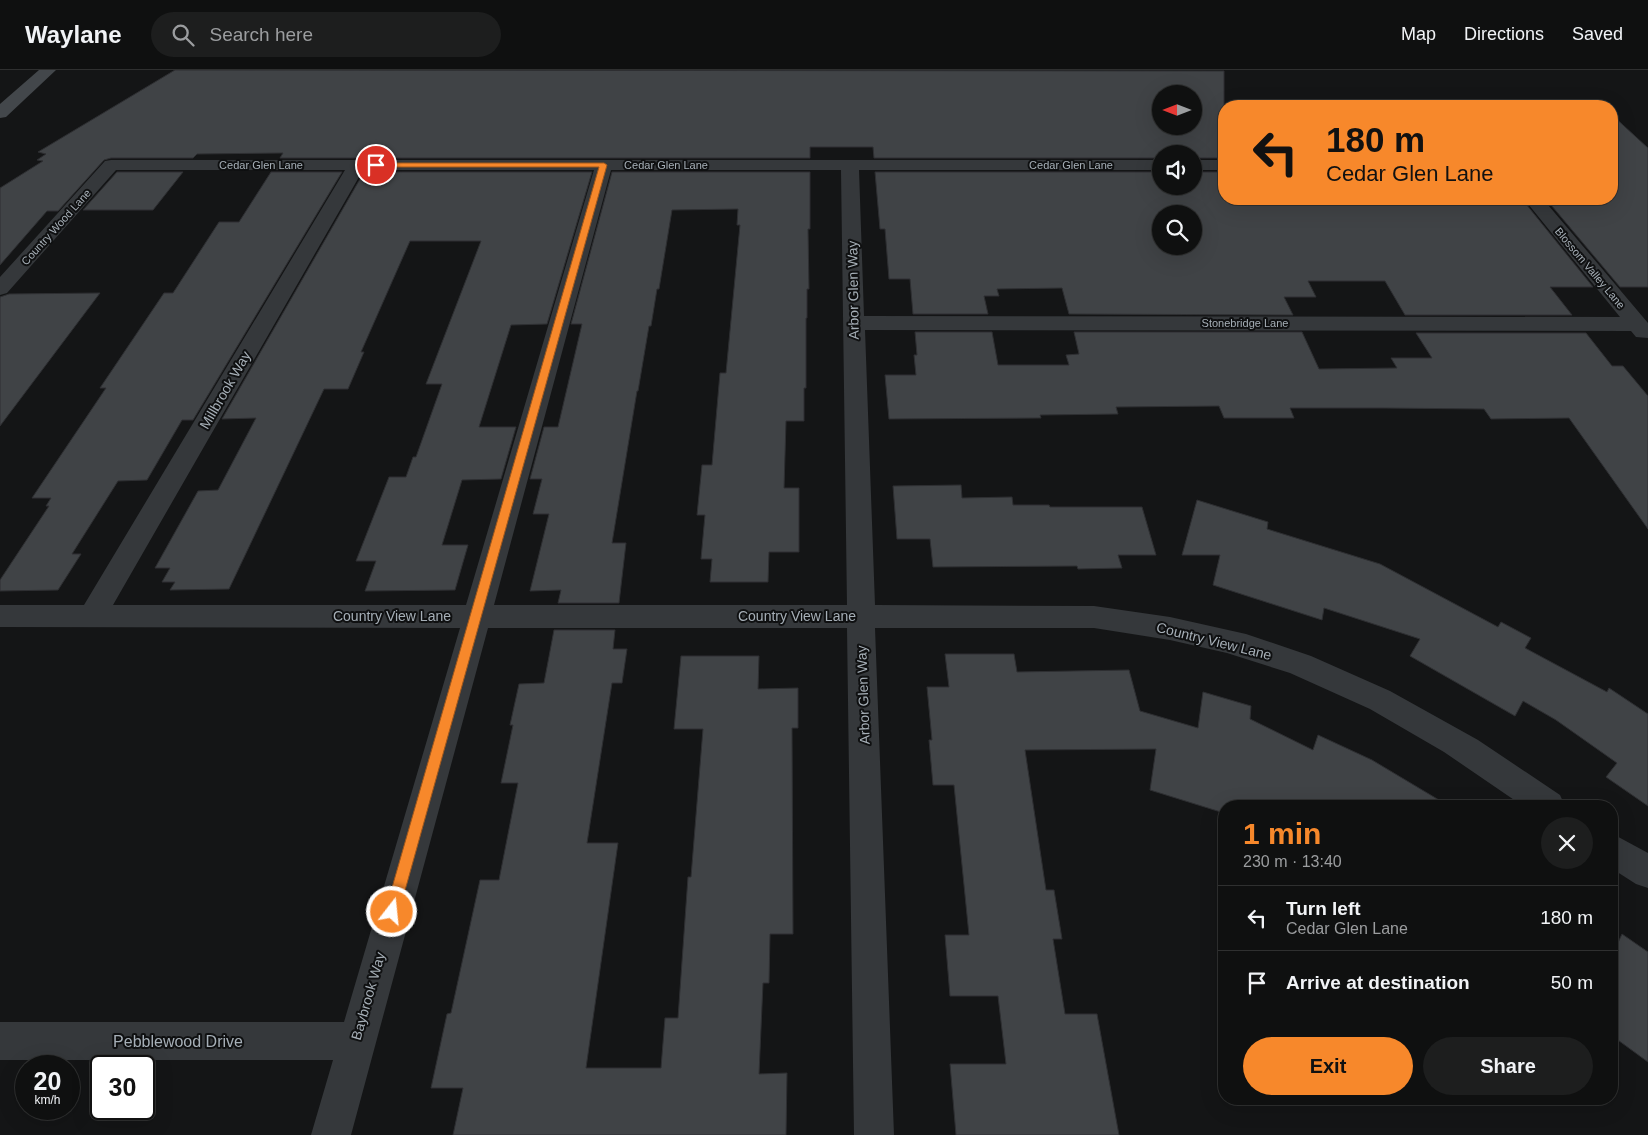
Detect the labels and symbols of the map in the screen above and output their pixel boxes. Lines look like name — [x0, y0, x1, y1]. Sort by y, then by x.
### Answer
north arrow — [1152, 85, 1202, 135]
pin — [355, 144, 397, 186]
street label: Cedar Glen Lane — [219, 159, 303, 171]
street label: Cedar Glen Lane — [624, 159, 708, 171]
street label: Cedar Glen Lane — [1029, 159, 1113, 171]
street label: Country Wood Lane — [19, 187, 93, 267]
street label: Blossom Valley Lane — [1553, 225, 1627, 311]
street label: Arbor Glen Way — [844, 240, 862, 340]
street label: Stonebridge Lane — [1202, 317, 1288, 329]
street label: Millbrook Way — [196, 348, 254, 432]
street label: Country View Lane — [333, 608, 451, 624]
street label: Country View Lane — [738, 608, 856, 624]
street label: Country View Lane — [1155, 619, 1273, 663]
street label: Arbor Glen Way — [853, 645, 873, 745]
position arrow — [365, 885, 417, 937]
street label: Baybrook Way — [348, 950, 388, 1042]
street label: Pebblewood Drive — [113, 1033, 243, 1050]
speed limit sign: 30 — [90, 1055, 155, 1120]

